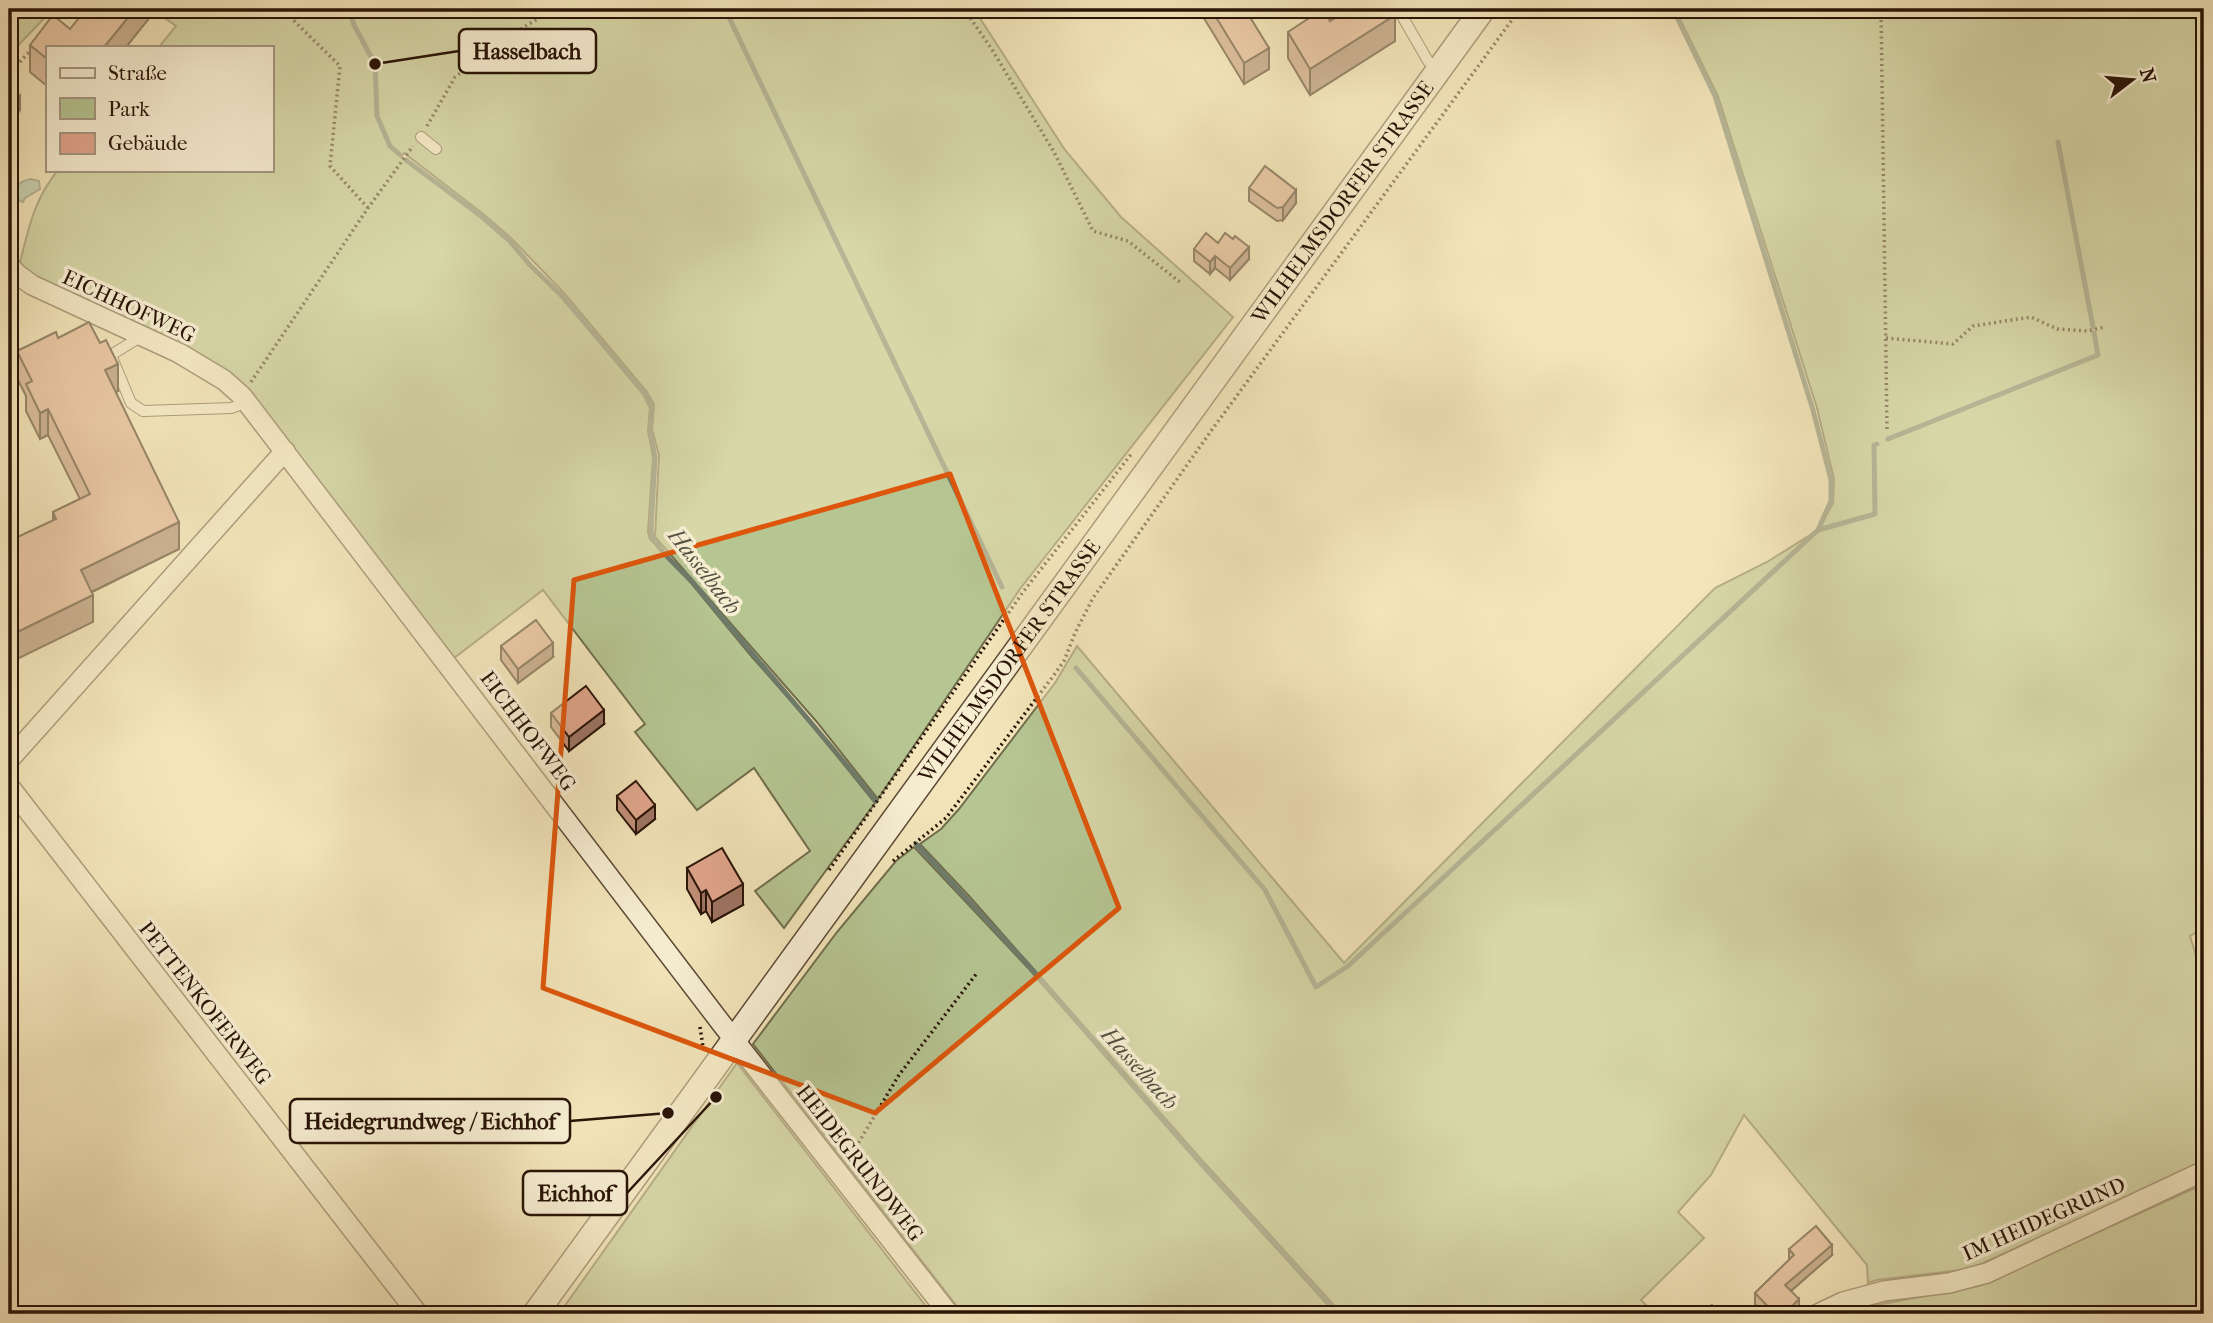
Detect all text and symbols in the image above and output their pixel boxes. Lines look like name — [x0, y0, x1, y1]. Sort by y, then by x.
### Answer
callout: Hasselbach — [459, 29, 596, 73]
text: Hasselbach — [473, 38, 583, 65]
legend — [46, 46, 273, 172]
north arrow — [2098, 46, 2168, 116]
text: Straße — [108, 61, 167, 85]
text: N — [2135, 66, 2160, 86]
street label: WILHELMSDORFER STRASSE — [1246, 76, 1439, 329]
text: Park — [108, 97, 150, 121]
text: Gebäude — [108, 131, 188, 155]
street label: EICHHOFWEG — [59, 265, 199, 347]
water label: Hasselbach — [662, 522, 747, 620]
street label: WILHELMSDORFER STRASSE — [913, 535, 1105, 788]
street label: EICHHOFWEG — [475, 666, 581, 796]
street label: PETTENKOFERWEG — [134, 917, 276, 1089]
water label: Hasselbach — [1095, 1021, 1184, 1115]
street label: HEIDEGRUNDWEG — [792, 1080, 929, 1246]
callout: Heidegrundweg / Eichhof — [290, 1099, 570, 1143]
text: Heidegrundweg / Eichhof — [304, 1108, 561, 1135]
callout: Eichhof — [523, 1171, 627, 1215]
street label: IM HEIDEGRUND — [1959, 1172, 2129, 1266]
text: Eichhof — [537, 1180, 618, 1207]

